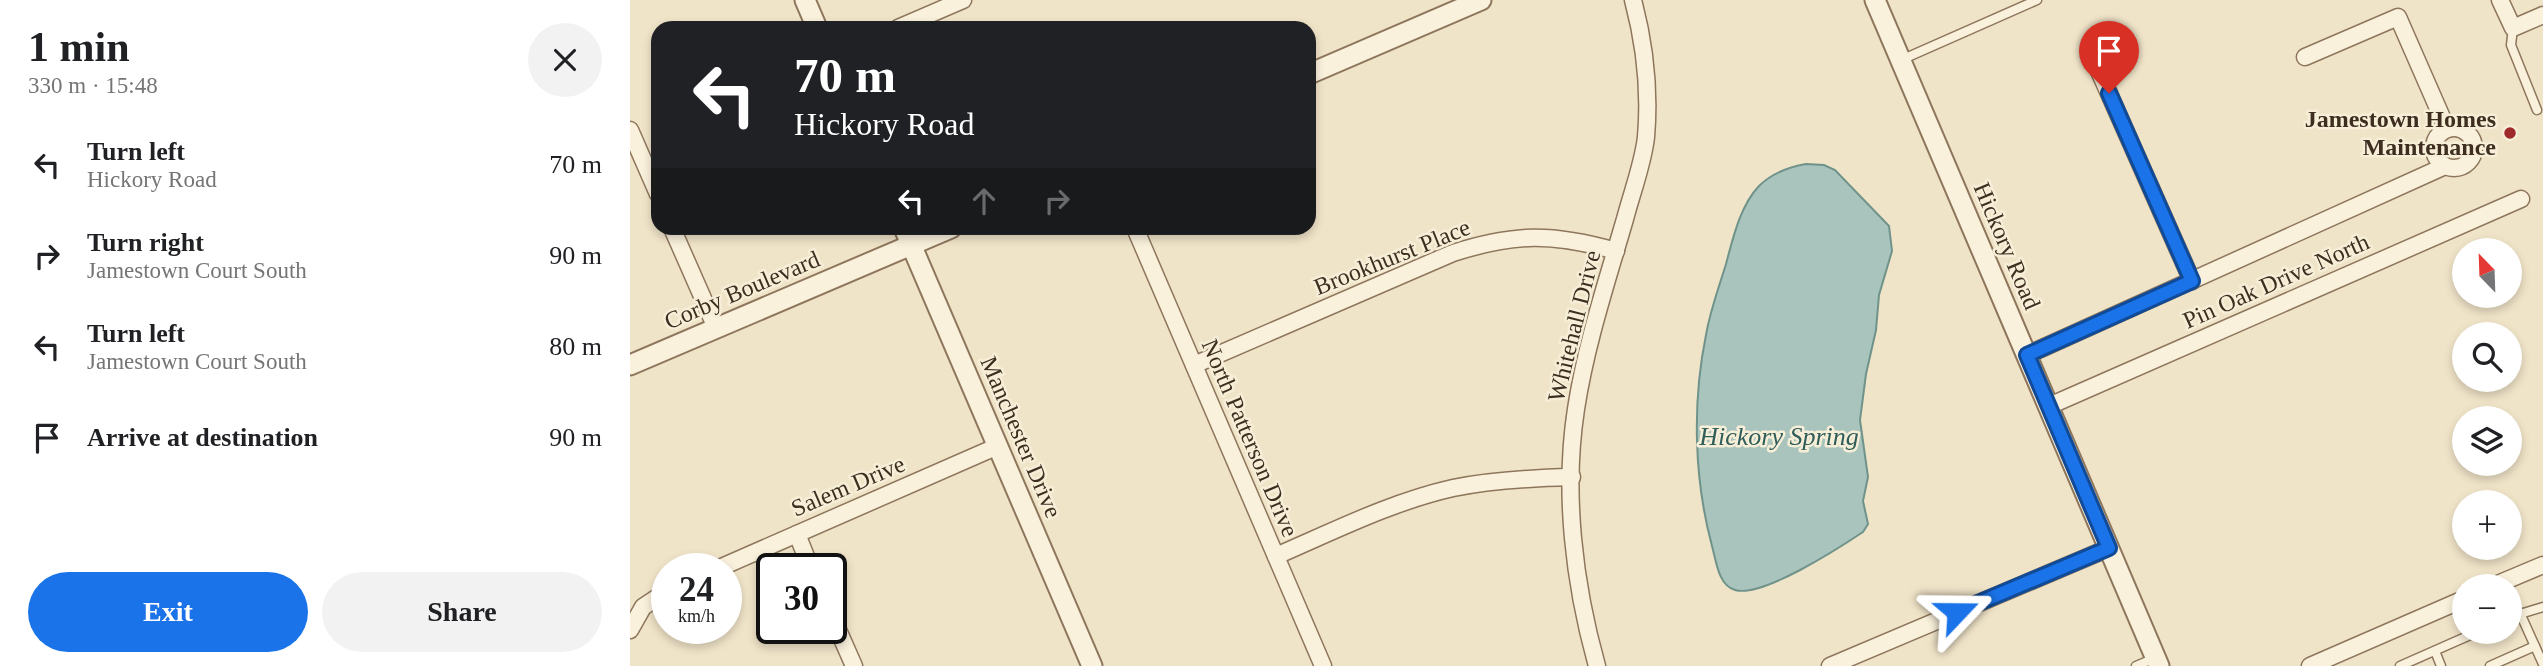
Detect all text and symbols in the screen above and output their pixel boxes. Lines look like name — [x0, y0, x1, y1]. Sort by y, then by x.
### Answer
pin — [2079, 21, 2139, 93]
button: close — [528, 23, 602, 97]
text: 1 min — [28, 24, 130, 70]
icon: arrive — [2090, 32, 2128, 70]
text: 70 m — [794, 48, 896, 103]
icon: left — [679, 49, 770, 140]
text: 330 m · 15:48 — [28, 73, 158, 98]
text: Hickory Road — [794, 106, 974, 142]
place label: Jamestown Homes Maintenance — [2305, 106, 2496, 160]
marker: Jamestown Homes Maintenance — [2502, 125, 2518, 141]
text: Turn left — [87, 137, 185, 166]
icon: left — [28, 146, 66, 184]
text: 70 m — [549, 150, 602, 179]
text: Hickory Road — [87, 167, 217, 192]
street label: Hickory Road — [1969, 179, 2045, 313]
icon: left — [892, 182, 930, 220]
icon: ahead — [965, 182, 1003, 220]
icon: right — [1038, 182, 1076, 220]
street label: Brookhurst Place — [1310, 214, 1474, 300]
text: Turn right — [87, 228, 204, 257]
street label: Pin Oak Drive North — [2179, 228, 2373, 334]
icon: right — [28, 237, 66, 275]
north arrow — [2452, 238, 2522, 308]
map controls — [2452, 238, 2522, 644]
text: 90 m — [549, 241, 602, 270]
street label: Corby Boulevard — [661, 246, 823, 334]
street label: Whitehall Drive — [1543, 248, 1605, 404]
text: Jamestown Court South — [87, 258, 307, 283]
text: Turn left — [87, 319, 185, 348]
button: search — [2452, 322, 2522, 392]
icon: left — [28, 328, 66, 366]
text: 80 m — [549, 332, 602, 361]
street label: North Patterson Drive — [1197, 335, 1303, 541]
text: Jamestown Court South — [87, 349, 307, 374]
street label: Manchester Drive — [975, 352, 1067, 522]
button: layers — [2452, 406, 2522, 476]
icon: arrive — [28, 419, 66, 457]
water label: Hickory Spring — [1698, 422, 1859, 451]
text: Arrive at destination — [87, 423, 318, 452]
text: 90 m — [549, 423, 602, 452]
street label: Salem Drive — [787, 450, 909, 522]
button: + — [2452, 490, 2522, 560]
speed limit sign: 30 — [756, 553, 847, 644]
text: 24 — [679, 570, 714, 609]
button: Exit — [28, 572, 308, 652]
button: Share — [322, 572, 602, 652]
button: − — [2452, 574, 2522, 644]
position arrow — [1920, 575, 1994, 649]
text: km/h — [678, 606, 715, 626]

